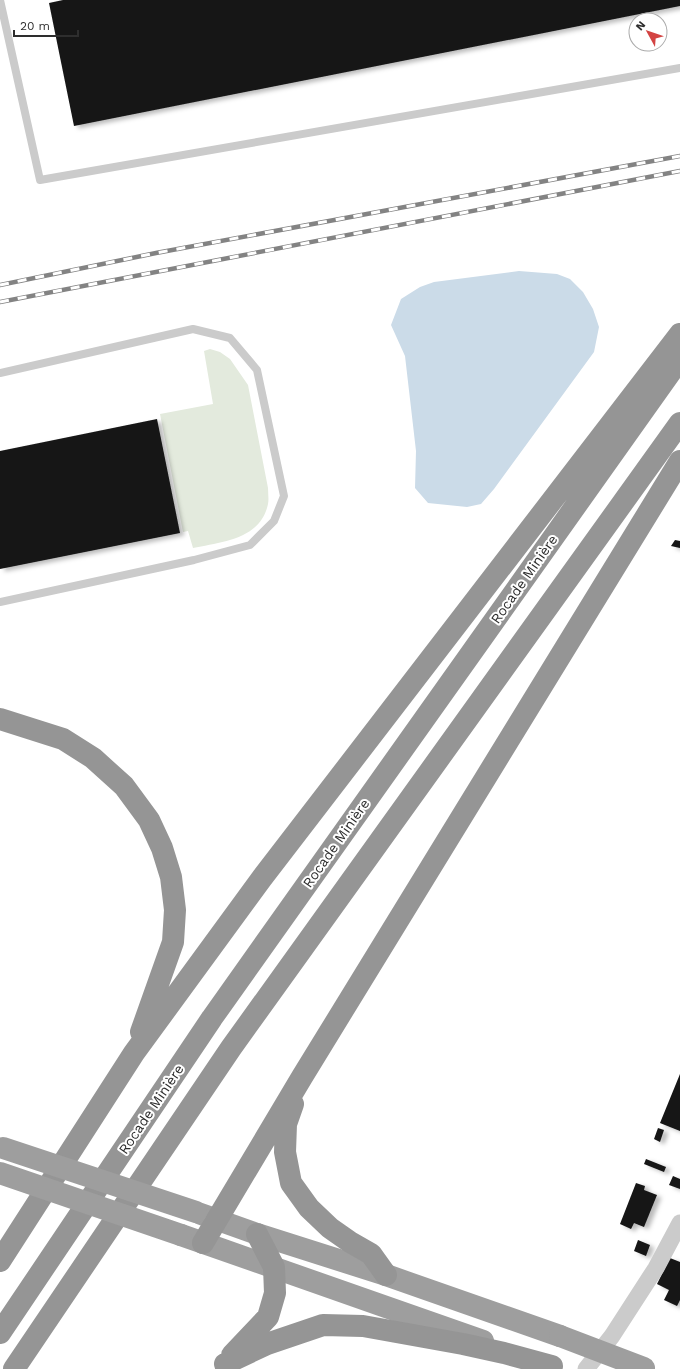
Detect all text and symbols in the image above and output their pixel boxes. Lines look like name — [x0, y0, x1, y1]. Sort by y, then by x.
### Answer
scale bar — [14, 12, 78, 38]
north arrow — [628, 12, 668, 52]
text: 20 m — [20, 19, 50, 33]
text: N — [633, 19, 648, 33]
street label: Rocade Minière — [487, 532, 561, 626]
street label: Rocade Minière — [299, 796, 373, 890]
street label: Rocade Minière — [115, 1061, 187, 1157]

